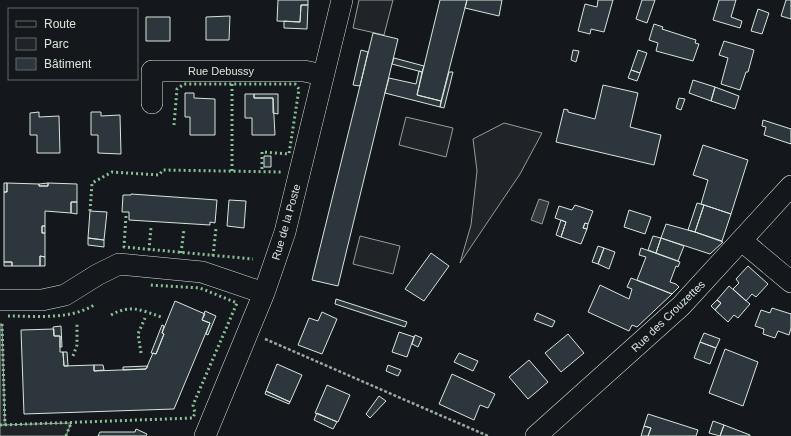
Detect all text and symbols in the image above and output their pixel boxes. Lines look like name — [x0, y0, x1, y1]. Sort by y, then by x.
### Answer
legend — [8, 8, 138, 80]
text: Route — [44, 17, 76, 31]
text: Parc — [44, 37, 69, 51]
text: Bâtiment — [44, 57, 92, 71]
street label: Rue Debussy — [188, 65, 255, 77]
street label: Rue de la Poste — [269, 183, 303, 261]
street label: Rue des Crouzettes — [629, 278, 707, 354]

